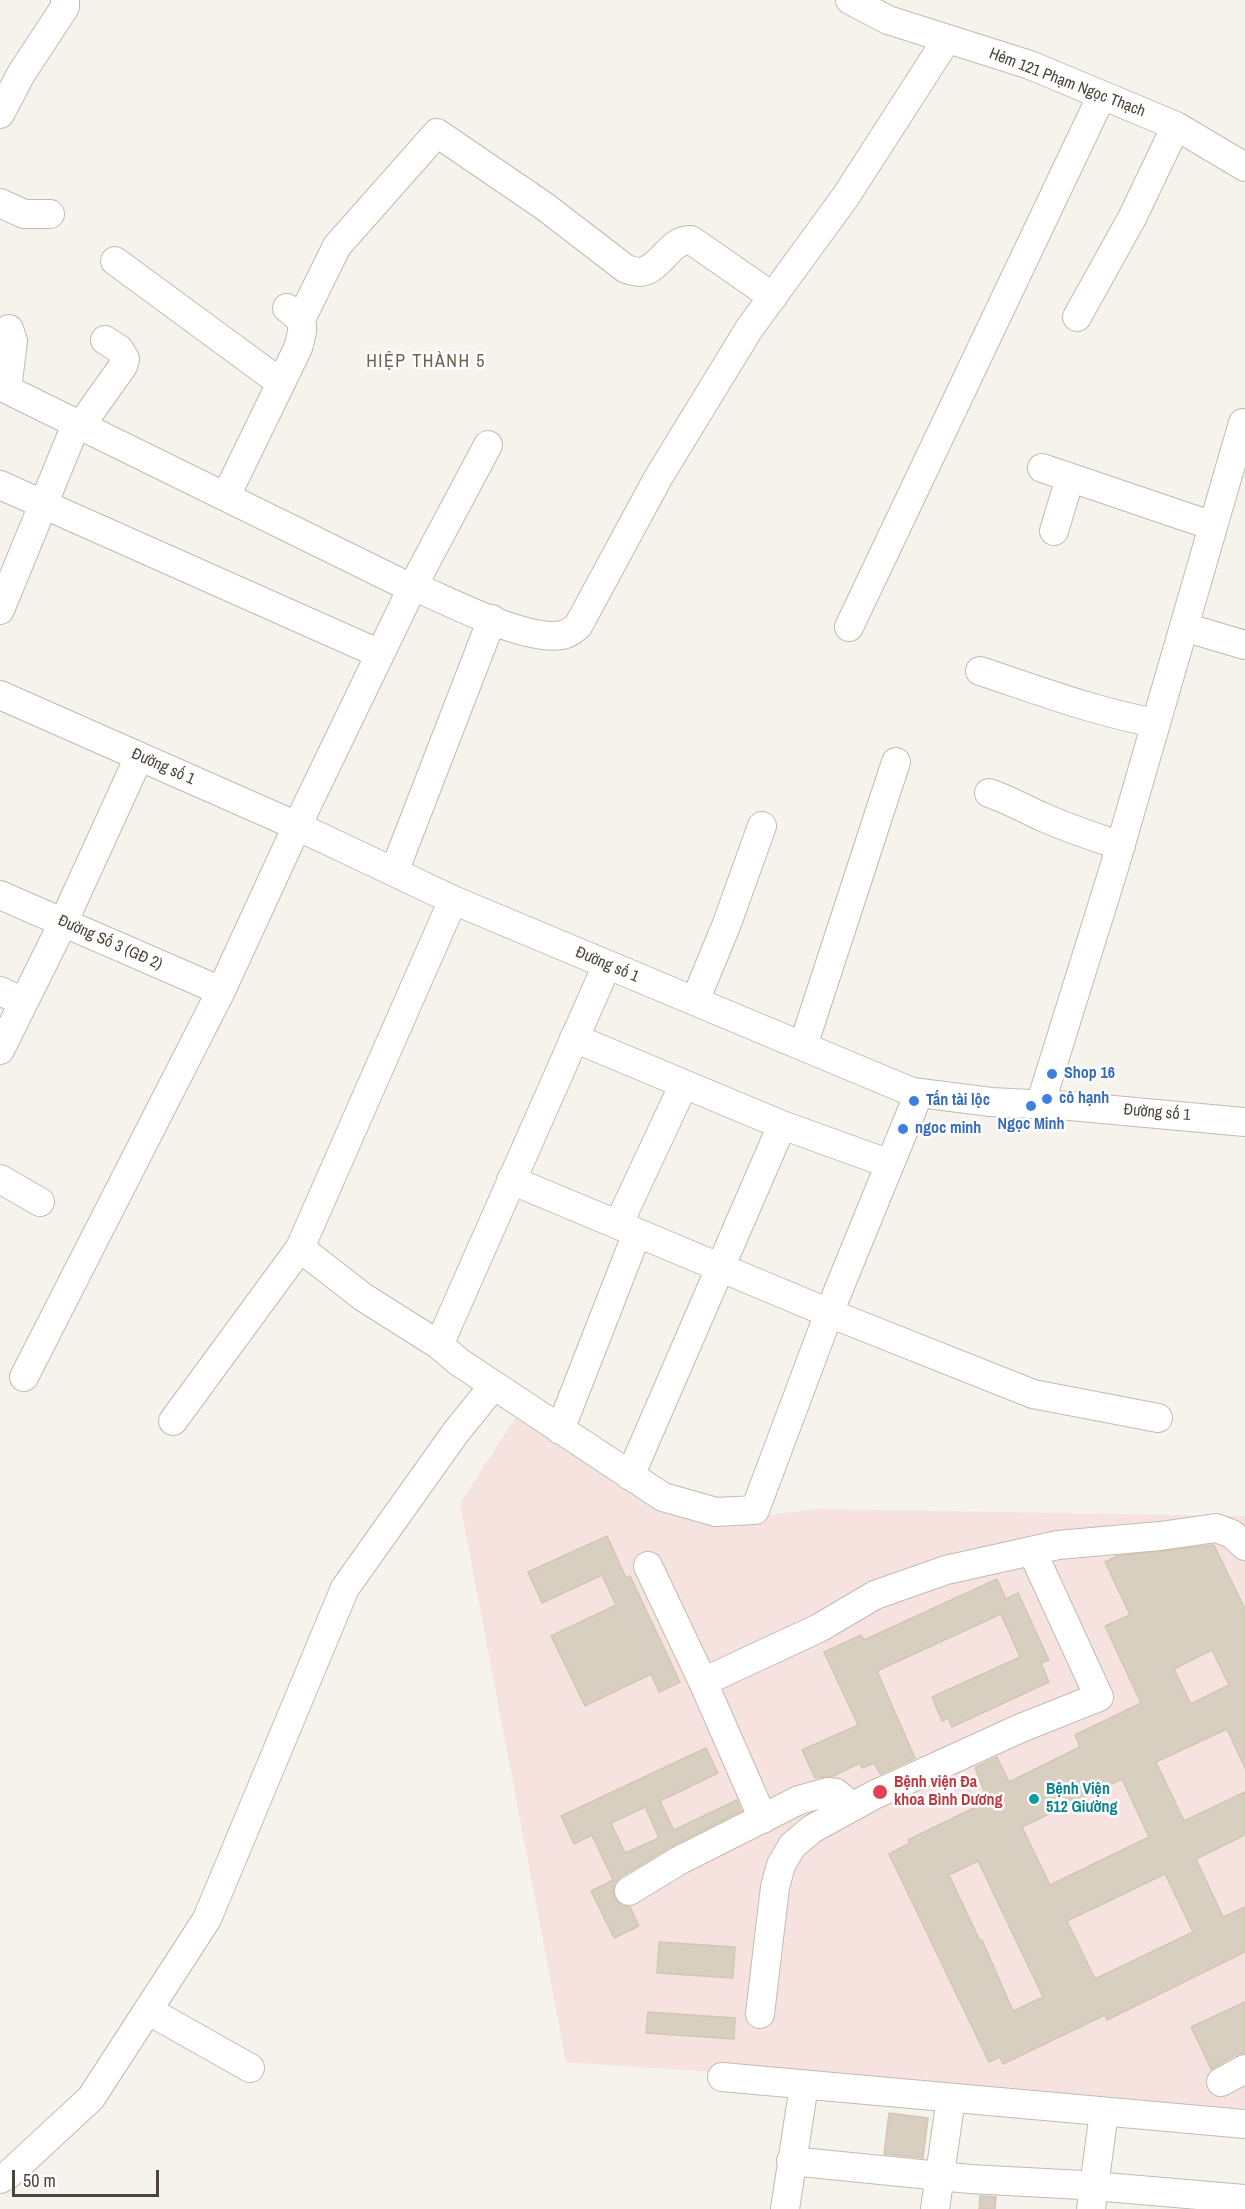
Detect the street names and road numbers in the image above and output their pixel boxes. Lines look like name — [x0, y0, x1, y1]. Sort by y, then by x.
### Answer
street label: Hẻm 121 Phạm Ngọc Thạch — [986, 44, 1148, 122]
street label: Đường số 1 — [128, 745, 198, 789]
street label: Đường Số 3 (GĐ 2) — [55, 911, 165, 975]
street label: Đường số 1 — [572, 943, 642, 987]
street label: Đường số 1 — [1123, 1101, 1191, 1125]

